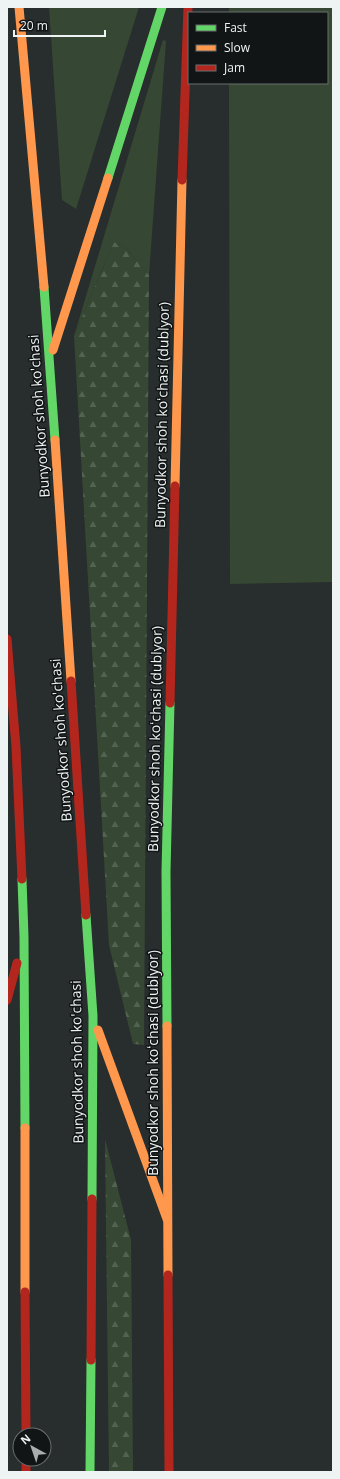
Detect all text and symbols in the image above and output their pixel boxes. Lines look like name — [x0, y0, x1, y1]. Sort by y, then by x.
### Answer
scale bar — [14, 12, 105, 38]
legend — [188, 12, 328, 84]
text: 20 m — [20, 17, 48, 34]
text: Fast — [224, 19, 247, 36]
text: Slow — [224, 39, 251, 56]
text: Jam — [223, 59, 245, 76]
street label: Bunyodkor shoh koʻchasi (dublyor) — [150, 302, 173, 528]
street label: Bunyodkor shoh ko'chasi — [23, 334, 54, 498]
street label: Bunyodkor shoh koʻchasi (dublyor) — [143, 626, 166, 852]
street label: Bunyodkor shoh ko'chasi — [45, 658, 76, 822]
street label: Bunyodkor shoh koʻchasi (dublyor) — [143, 950, 162, 1176]
street label: Bunyodkor shoh ko'chasi — [66, 980, 87, 1144]
north arrow — [12, 1427, 52, 1467]
text: N — [17, 1430, 34, 1448]

